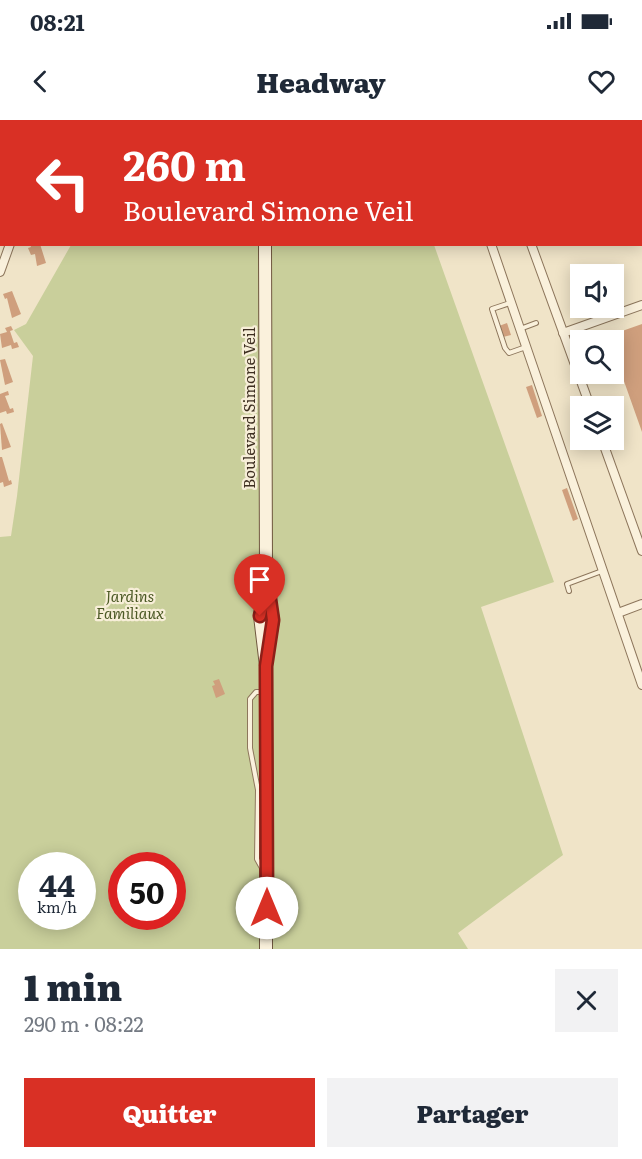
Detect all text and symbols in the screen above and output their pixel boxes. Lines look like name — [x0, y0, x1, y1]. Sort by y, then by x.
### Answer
text: 08:21 — [30, 5, 85, 38]
text: Headway — [256, 61, 386, 101]
icon: back — [24, 65, 57, 98]
icon: heart — [585, 65, 618, 98]
text: 260 m — [123, 132, 246, 194]
icon: left — [24, 144, 102, 222]
text: Boulevard Simone Veil — [123, 189, 413, 229]
map controls — [570, 264, 624, 450]
button: sound — [570, 264, 624, 318]
street label: Boulevard Simone Veil — [237, 327, 260, 489]
button: search — [570, 330, 624, 384]
button: layers — [570, 396, 624, 450]
pin — [234, 554, 285, 616]
icon: arrive — [243, 563, 276, 596]
park label: Jardins Familiaux — [96, 584, 164, 624]
speed limit sign: 50 — [108, 852, 186, 930]
text: 44 — [39, 862, 75, 906]
position arrow — [235, 876, 299, 940]
text: km/h — [37, 895, 77, 918]
text: 1 min — [24, 959, 122, 1012]
button: close — [555, 969, 618, 1032]
text: 290 m · 08:22 — [24, 1008, 144, 1038]
button: Quitter — [24, 1078, 315, 1147]
button: Partager — [327, 1078, 618, 1147]

